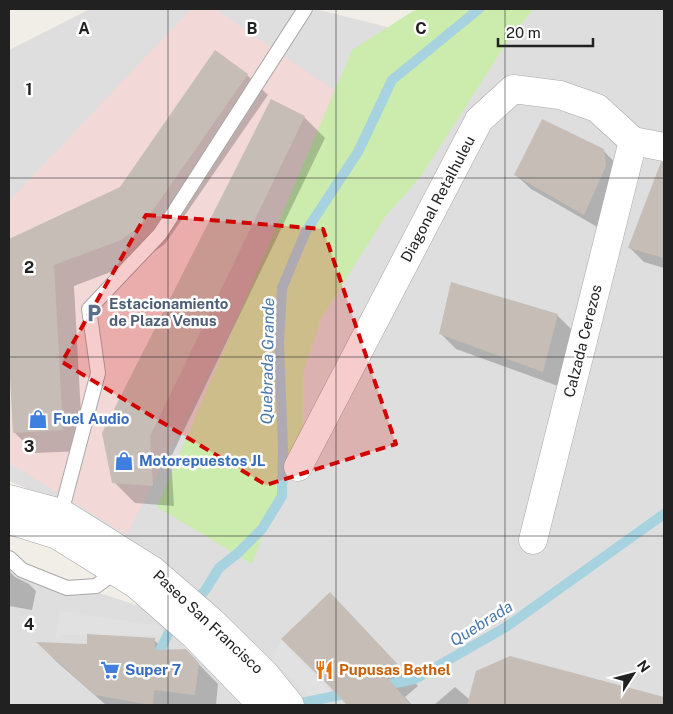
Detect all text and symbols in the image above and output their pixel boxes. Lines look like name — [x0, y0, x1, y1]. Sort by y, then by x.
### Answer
scale bar — [498, 15, 593, 47]
text: A — [78, 19, 90, 38]
text: B — [247, 19, 258, 38]
text: C — [415, 19, 427, 38]
text: 20 m — [506, 24, 541, 41]
text: 1 — [26, 80, 32, 99]
street label: Diagonal Retalhuleu — [397, 133, 478, 265]
text: 2 — [24, 258, 34, 277]
street label: Calzada Cerezos — [560, 283, 605, 399]
place label: Estacionamiento de Plaza Venus — [109, 295, 229, 329]
water label: Quebrada Grande — [257, 297, 278, 425]
parking icon: Estacionamiento de Plaza Venus — [83, 302, 105, 324]
shop icon: Fuel Audio — [27, 408, 49, 430]
place label: Fuel Audio — [53, 410, 130, 427]
text: 3 — [24, 437, 34, 456]
shop icon: Motorepuestos JL — [113, 450, 135, 472]
place label: Motorepuestos JL — [139, 452, 266, 469]
street label: Paseo San Francisco — [150, 566, 267, 677]
water label: Quebrada — [446, 597, 516, 650]
text: 4 — [24, 615, 35, 634]
north arrow — [608, 649, 658, 699]
text: N — [634, 657, 653, 675]
supermarket icon: Super 7 — [99, 659, 121, 681]
restaurant icon: Pupusas Bethel — [313, 659, 335, 681]
place label: Super 7 — [125, 661, 181, 678]
place label: Pupusas Bethel — [339, 661, 451, 678]

